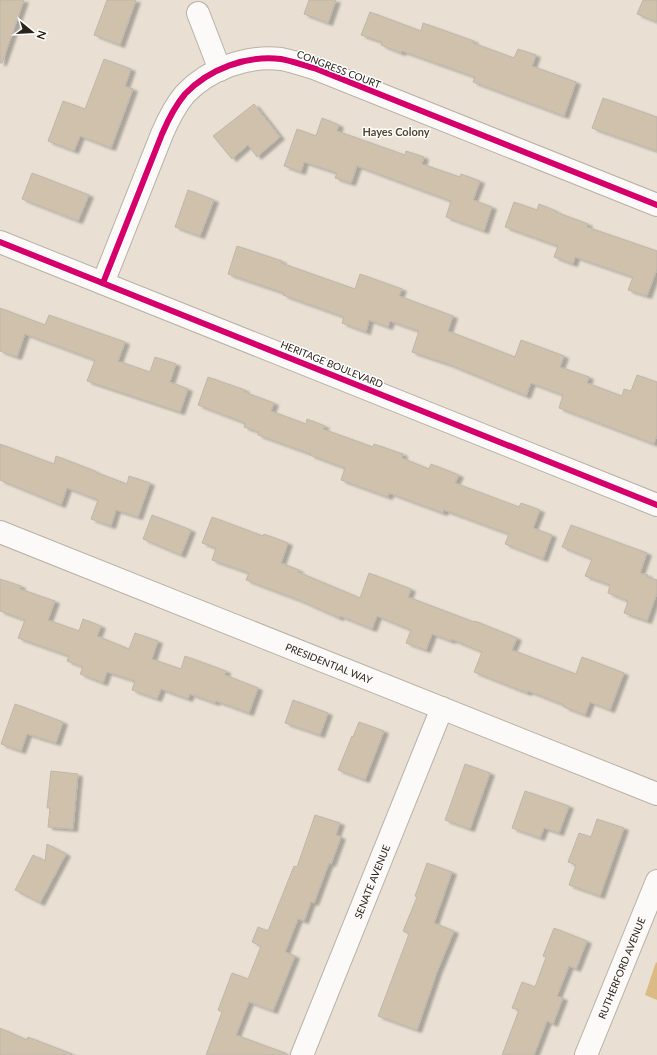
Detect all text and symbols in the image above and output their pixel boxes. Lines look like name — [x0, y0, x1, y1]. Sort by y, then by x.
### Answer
north arrow — [12, 12, 52, 52]
text: N — [34, 29, 49, 41]
street label: CONGRESS COURT — [295, 47, 383, 91]
district label: Hayes Colony — [362, 125, 430, 138]
street label: HERITAGE BOULEVARD — [279, 338, 385, 390]
street label: PRESIDENTIAL WAY — [284, 640, 375, 686]
street label: SENATE AVENUE — [352, 843, 392, 920]
street label: RUTHERFORD AVENUE — [595, 915, 648, 1020]

